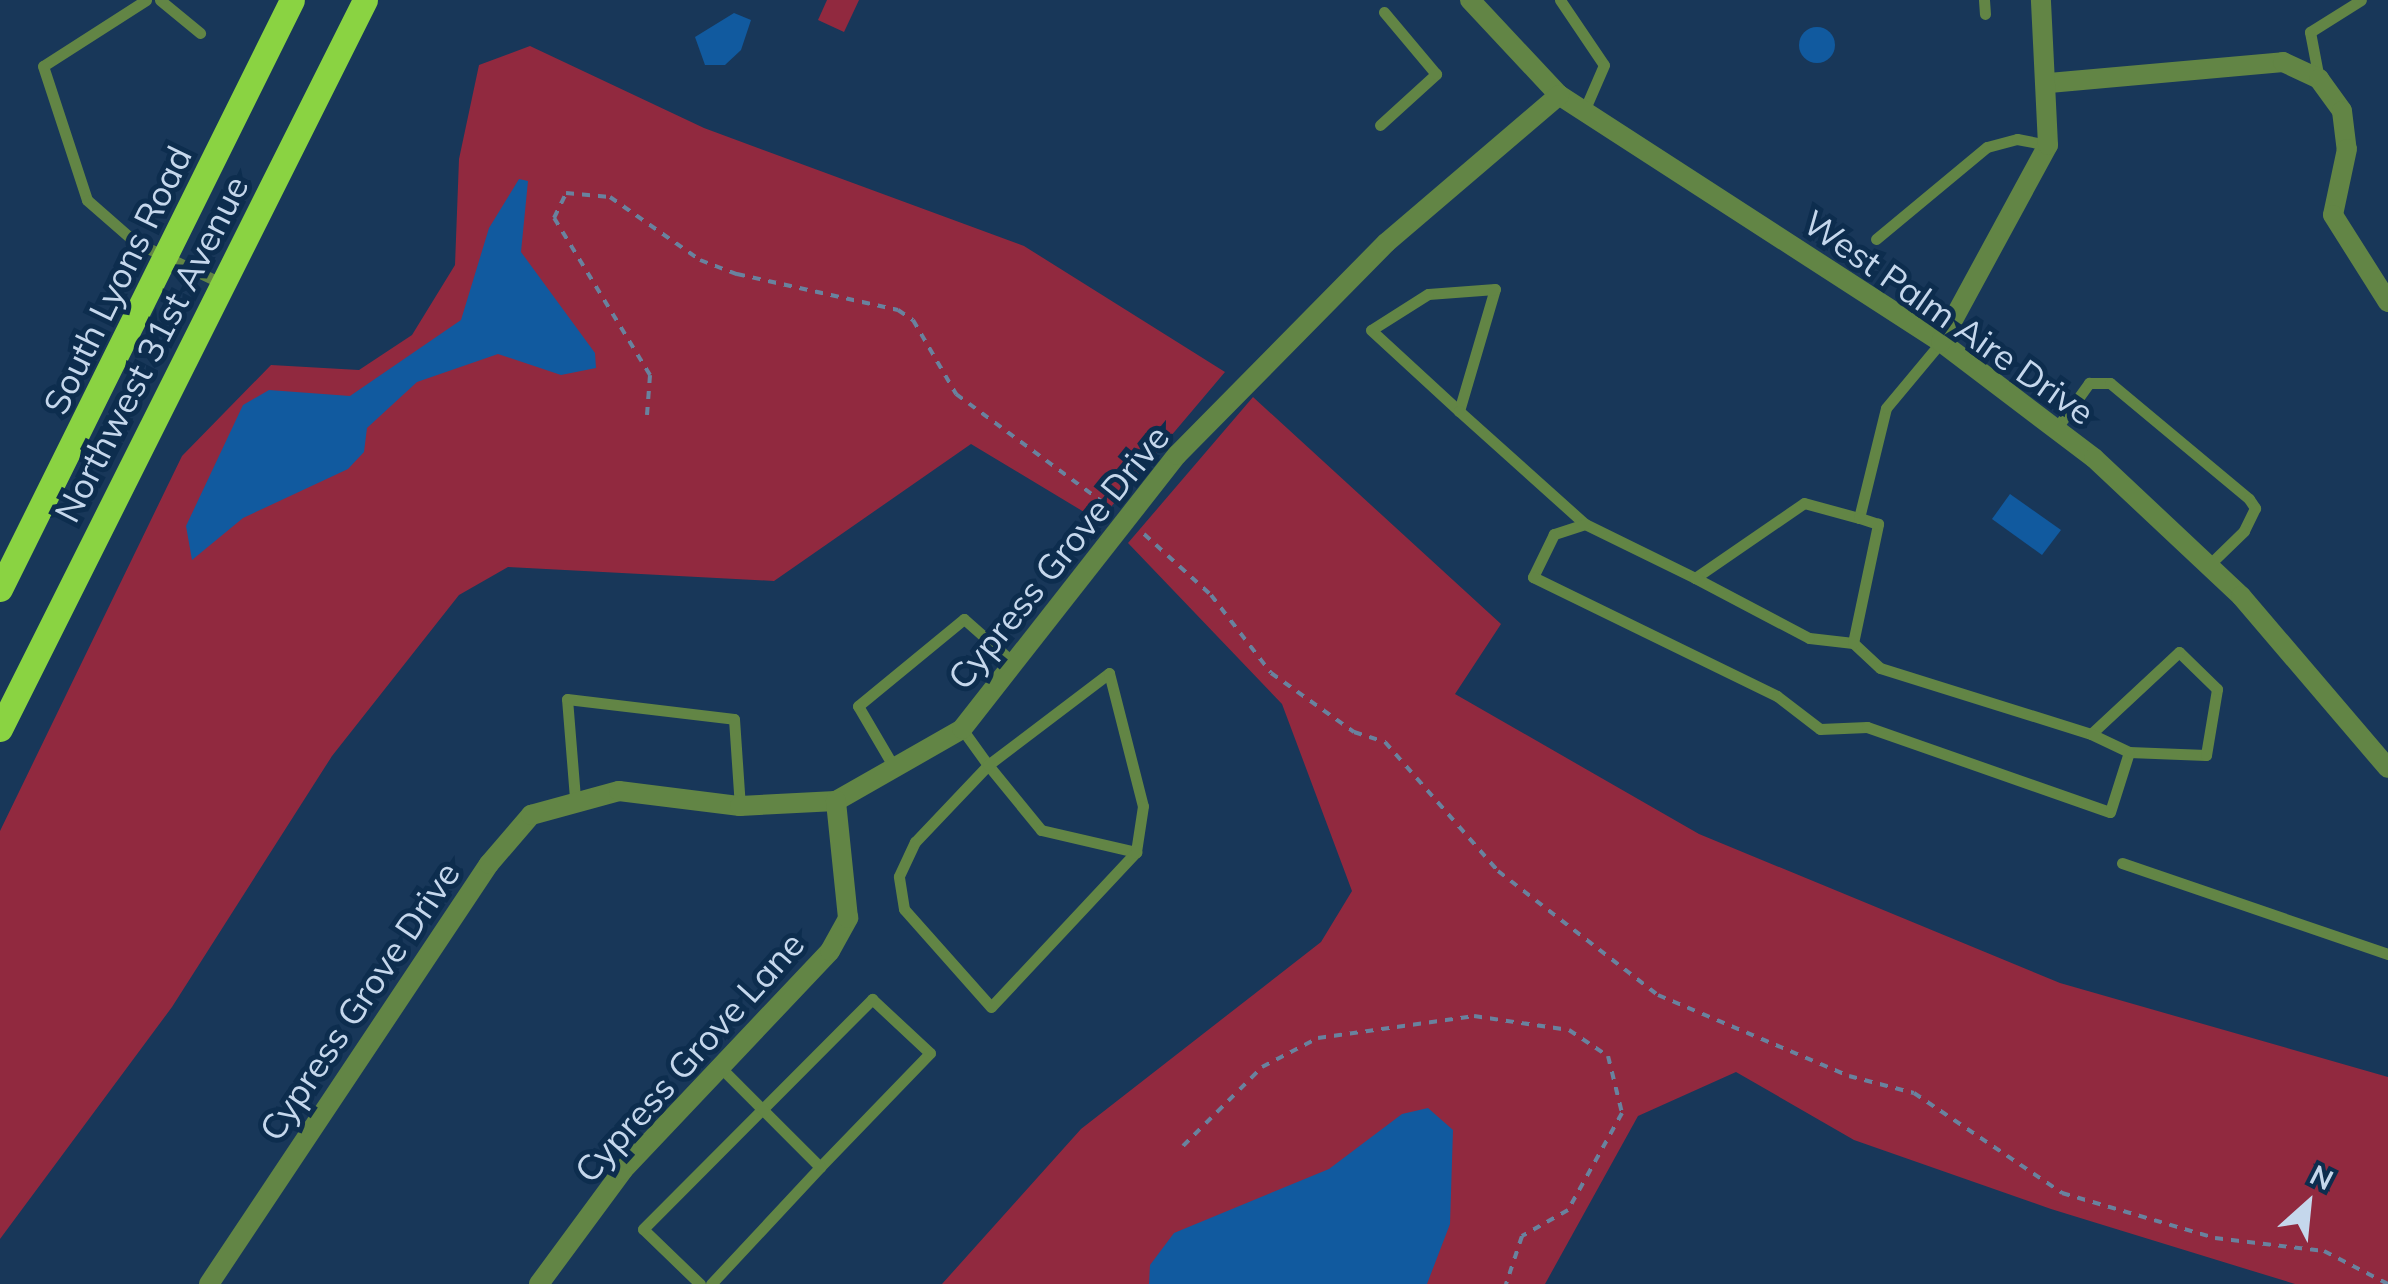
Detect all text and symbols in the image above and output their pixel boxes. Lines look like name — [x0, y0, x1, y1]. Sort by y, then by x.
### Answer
street label: South Lyons Road — [34, 139, 200, 421]
street label: Northwest 31st Avenue — [45, 169, 257, 529]
street label: West Palm Aire Drive — [1796, 201, 2102, 433]
street label: Cypress Grove Drive — [939, 417, 1177, 697]
street label: Cypress Grove Drive — [250, 854, 468, 1148]
street label: Cypress Grove Lane — [566, 923, 812, 1191]
north arrow — [2258, 1154, 2358, 1254]
text: N — [2304, 1156, 2339, 1197]

